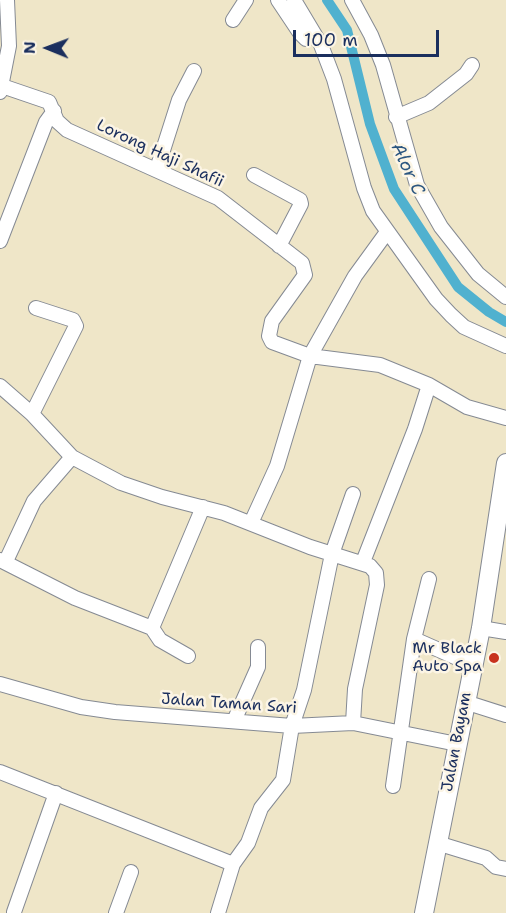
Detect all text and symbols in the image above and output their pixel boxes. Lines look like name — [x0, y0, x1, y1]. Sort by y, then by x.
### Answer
north arrow — [18, 18, 78, 78]
scale bar — [296, 18, 442, 56]
text: 100 m — [304, 28, 358, 52]
text: N — [19, 41, 40, 54]
street label: Lorong Haji Shafii — [93, 116, 227, 192]
water label: Alor C — [386, 140, 428, 198]
place label: Mr Black Auto Spa — [412, 639, 482, 677]
marker: Mr Black Auto Spa — [487, 651, 501, 665]
street label: Jalan Taman Sari — [160, 690, 298, 718]
street label: Jalan Bayam — [438, 691, 476, 793]

